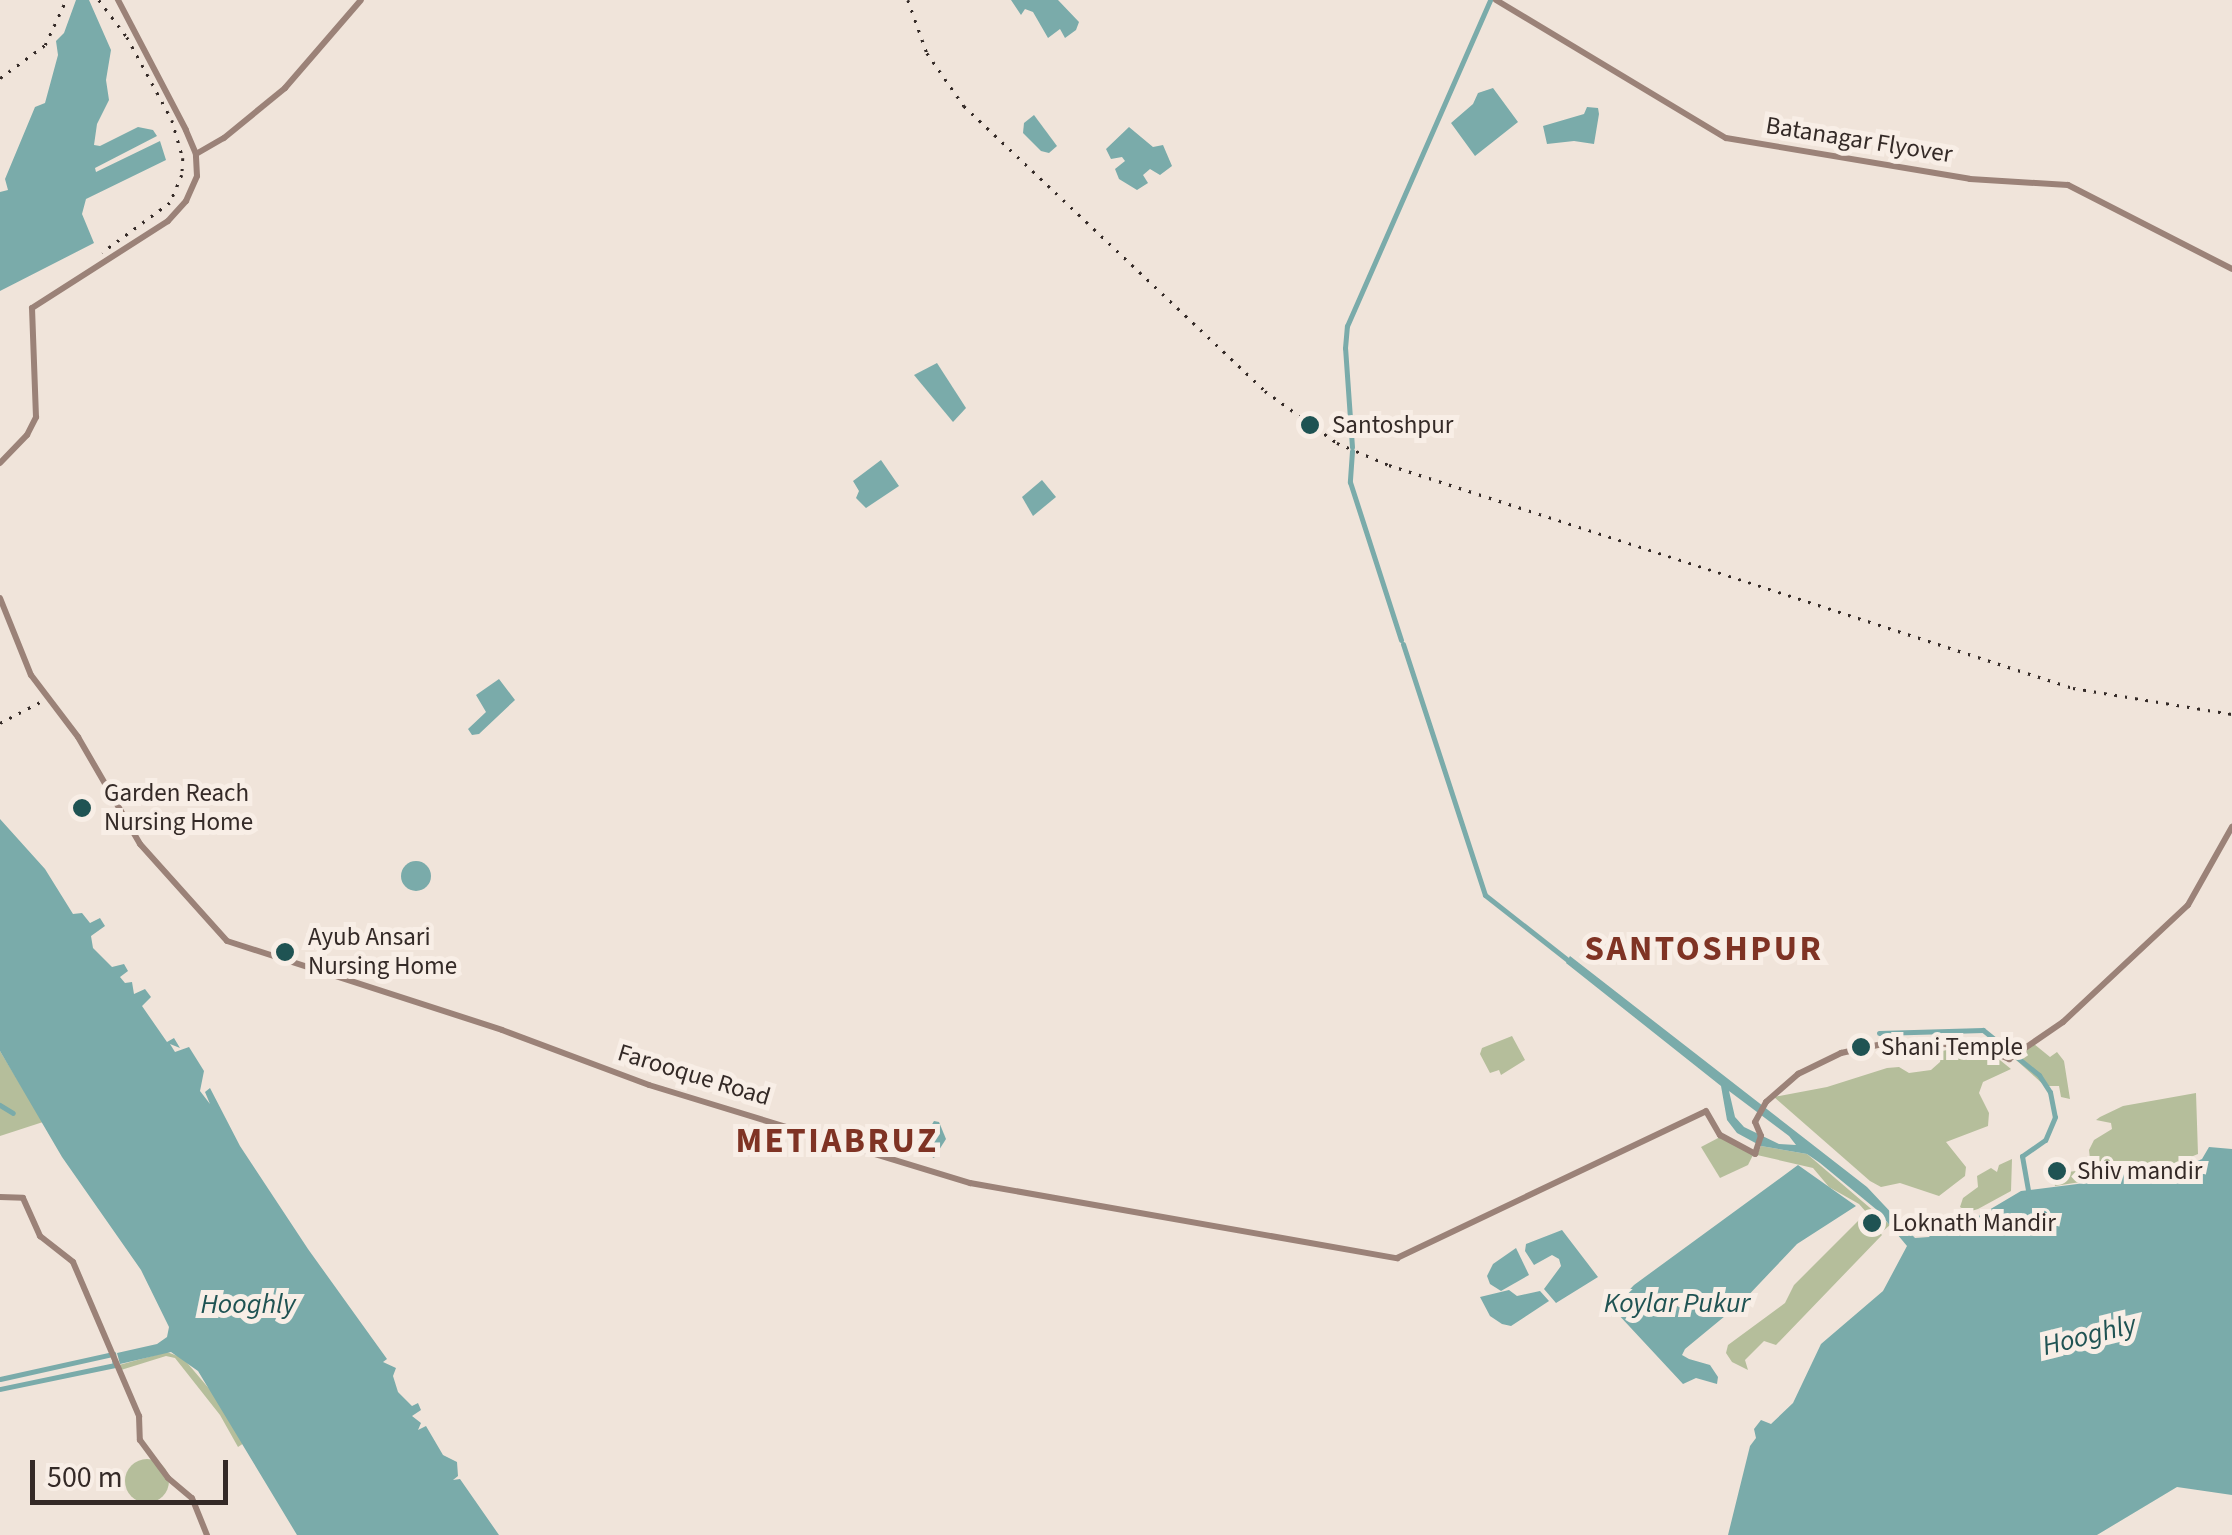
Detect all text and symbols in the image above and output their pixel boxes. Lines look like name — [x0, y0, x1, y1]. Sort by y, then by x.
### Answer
street label: Batanagar Flyover — [1763, 110, 1955, 170]
place label: Santoshpur — [1332, 410, 1453, 440]
marker: Santoshpur — [1297, 412, 1323, 438]
place label: Garden Reach Nursing Home — [104, 779, 253, 838]
marker: Garden Reach Nursing Home — [69, 795, 95, 821]
place label: Ayub Ansari Nursing Home — [308, 923, 457, 982]
district label: SANTOSHPUR — [1585, 928, 1823, 970]
marker: Ayub Ansari Nursing Home — [272, 939, 298, 965]
place label: Shani Temple — [1881, 1032, 2023, 1062]
marker: Shani Temple — [1850, 1036, 1872, 1058]
street label: Farooque Road — [614, 1038, 774, 1112]
district label: METIABRUZ — [735, 1120, 939, 1162]
place label: Shiv mandir — [2077, 1156, 2202, 1186]
marker: Shiv mandir — [2046, 1160, 2068, 1182]
place label: Loknath Mandir — [1892, 1208, 2056, 1238]
marker: Loknath Mandir — [1861, 1212, 1883, 1234]
water label: Koylar Pukur — [1604, 1286, 1750, 1320]
water label: Hooghly — [200, 1287, 296, 1321]
water label: Hooghly — [2039, 1307, 2139, 1363]
scale bar — [35, 1440, 232, 1502]
text: 500 m — [47, 1456, 123, 1499]

